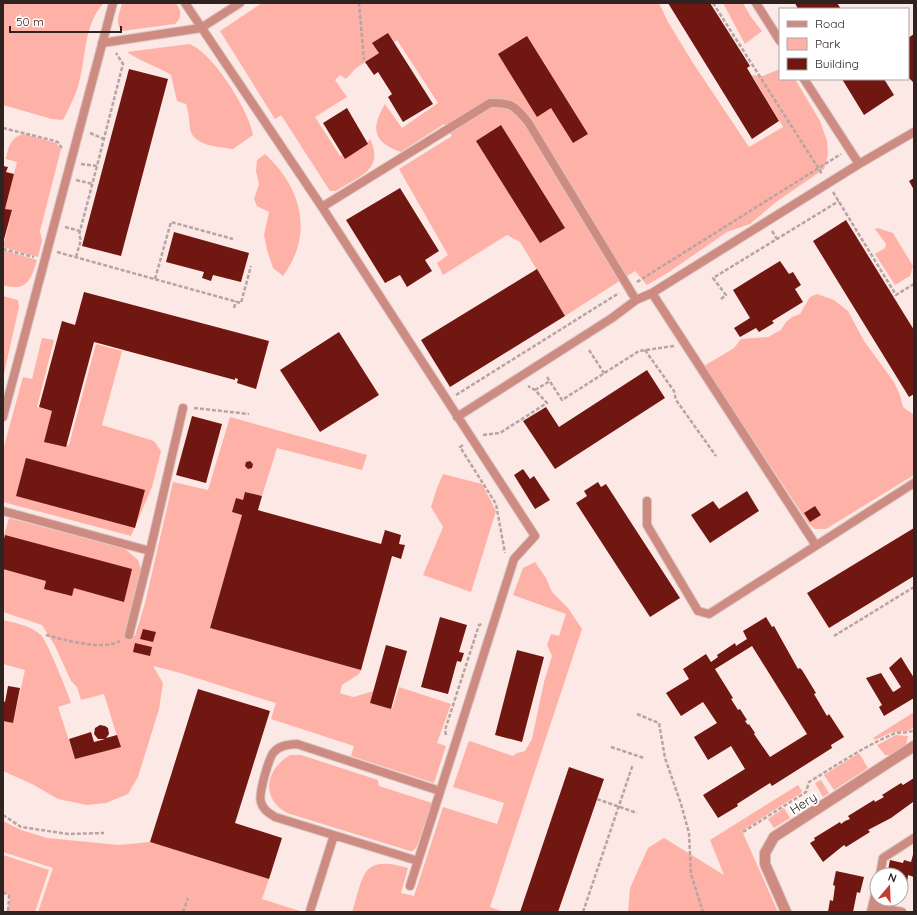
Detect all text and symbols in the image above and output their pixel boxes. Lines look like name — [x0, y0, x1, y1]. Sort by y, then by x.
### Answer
scale bar — [10, 8, 121, 34]
legend — [779, 8, 909, 80]
text: 50 m — [16, 14, 44, 29]
text: Road — [815, 16, 845, 31]
text: Park — [815, 36, 840, 51]
text: Building — [815, 56, 859, 71]
street label: Hery — [786, 788, 820, 818]
north arrow — [869, 867, 909, 907]
text: N — [886, 870, 898, 885]

